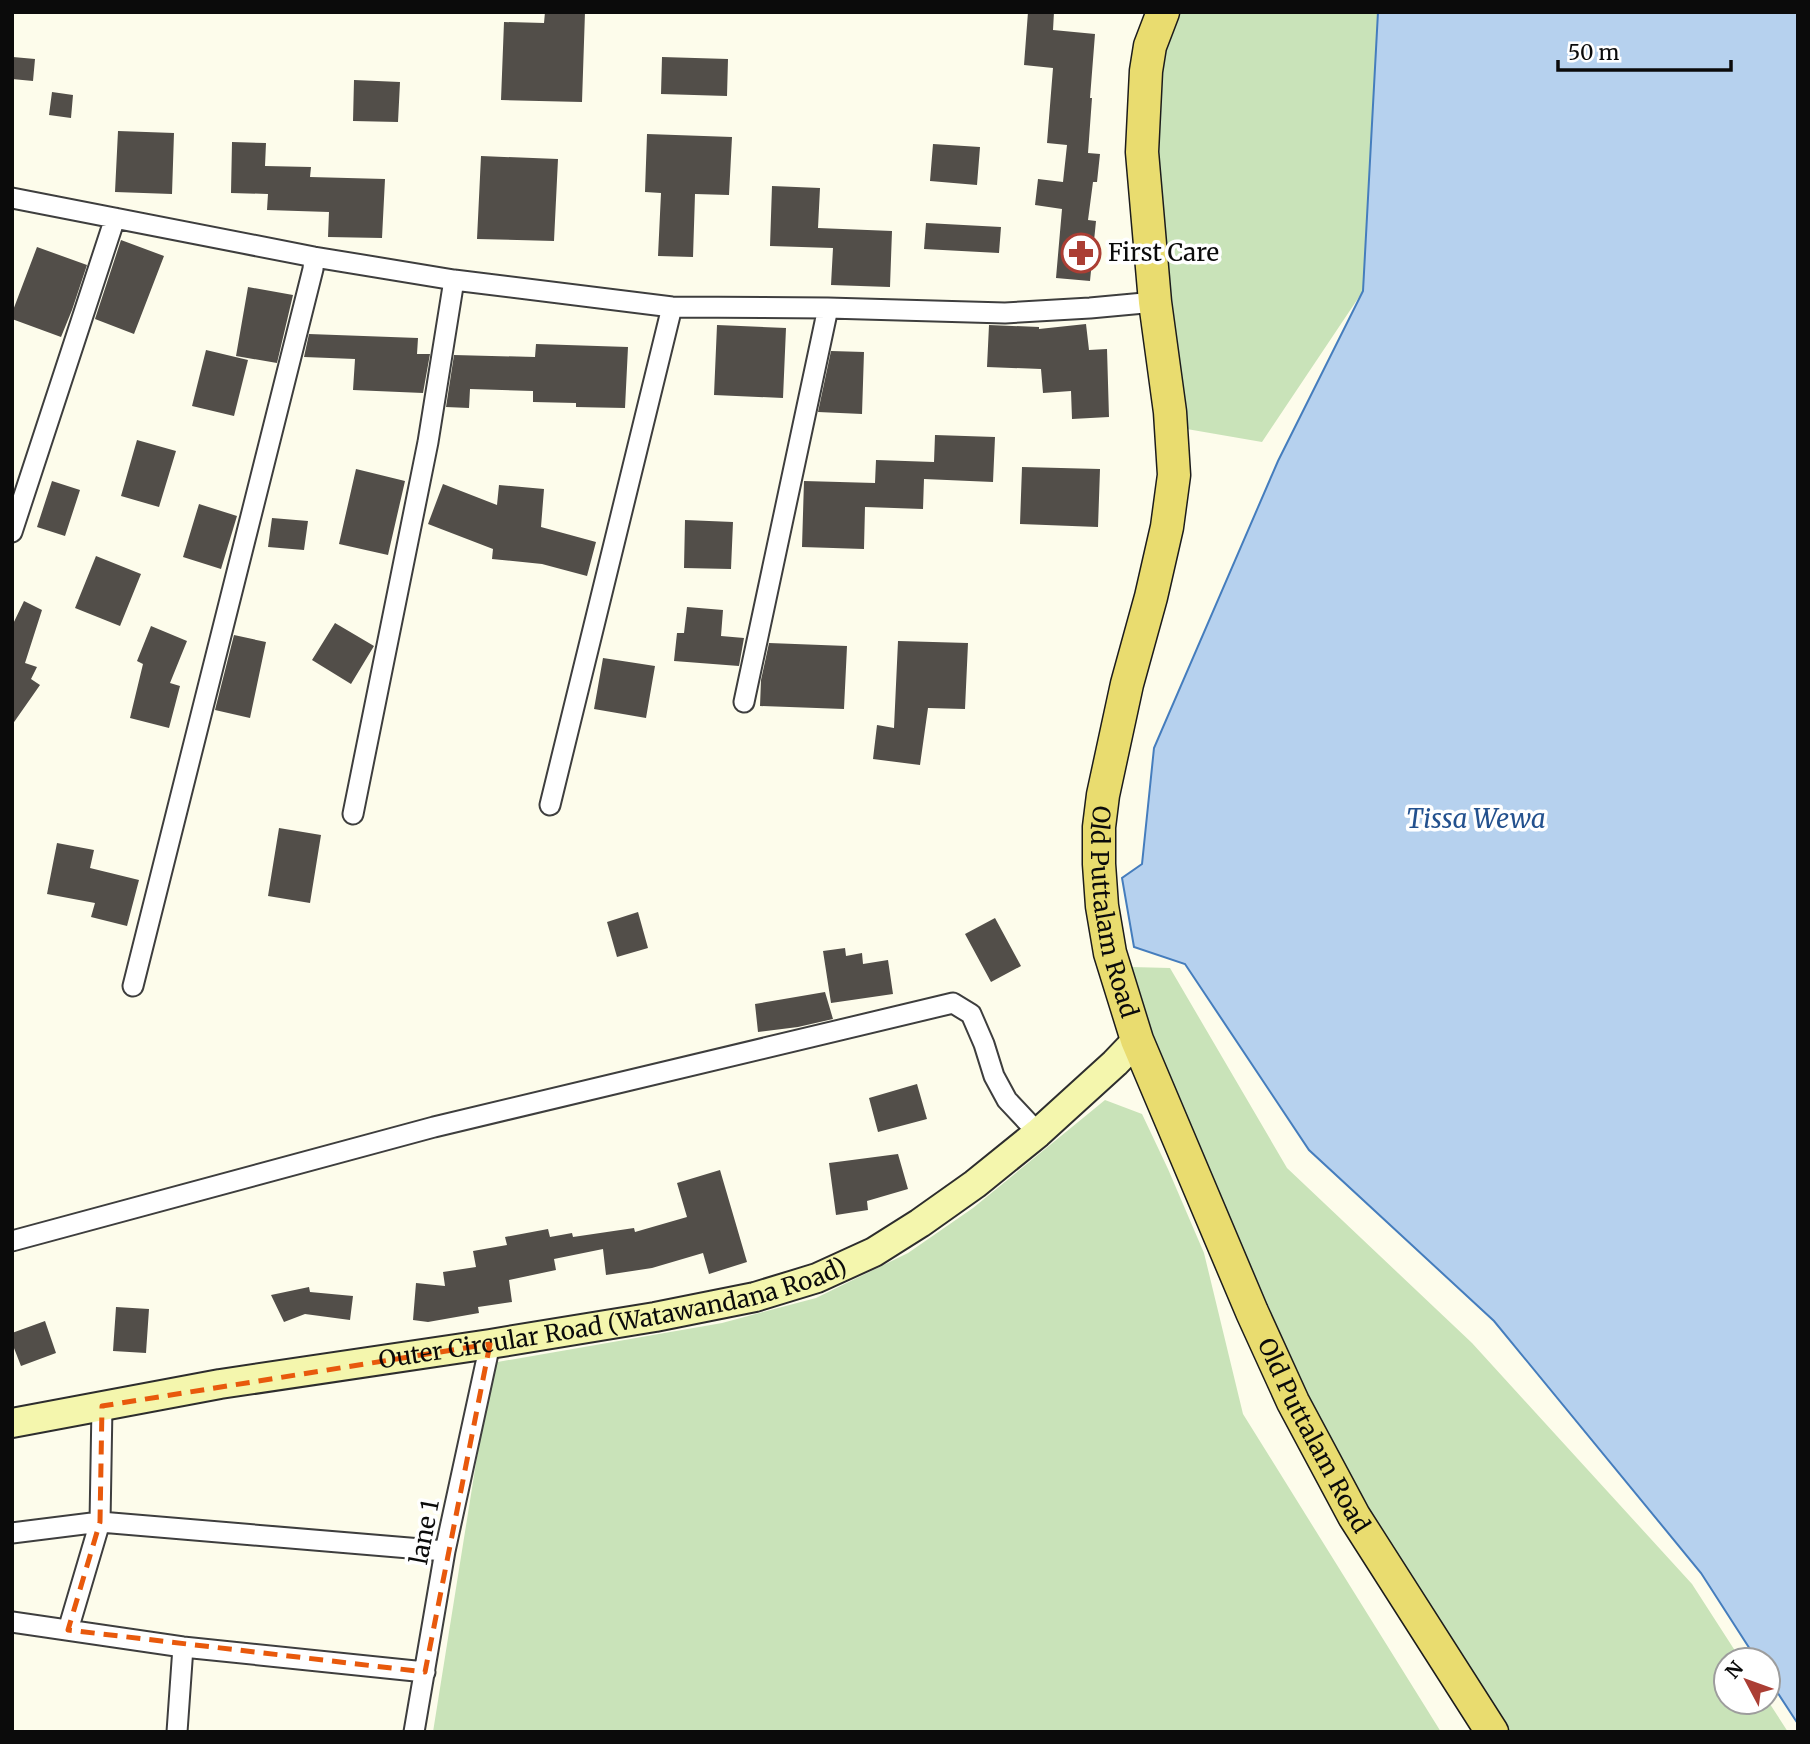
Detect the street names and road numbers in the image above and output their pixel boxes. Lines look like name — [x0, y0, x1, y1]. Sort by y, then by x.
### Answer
street label: Old Puttalam Road — [1084, 804, 1145, 1021]
street label: Outer Circular Road (Watawandana Road) — [376, 1250, 852, 1375]
street label: Old Puttalam Road — [1251, 1333, 1377, 1539]
street label: lane 1 — [403, 1497, 446, 1567]

